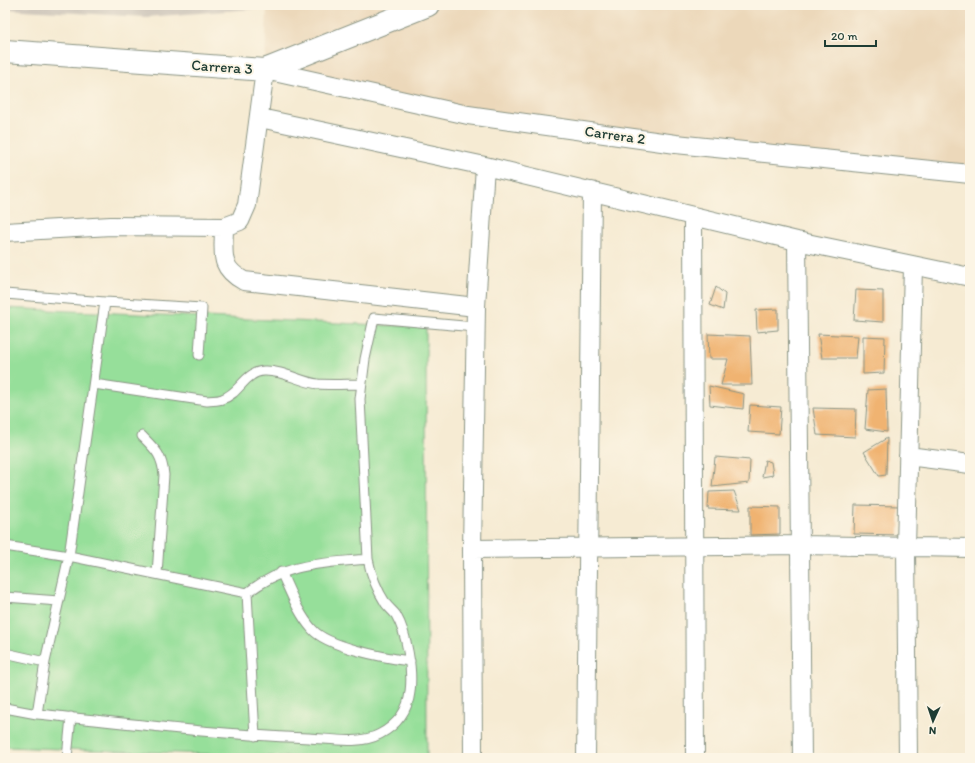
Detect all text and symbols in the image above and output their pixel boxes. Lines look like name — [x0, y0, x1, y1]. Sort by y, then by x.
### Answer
scale bar — [825, 22, 876, 48]
text: 20 m — [831, 29, 858, 43]
street label: Carrera 3 — [191, 56, 253, 78]
street label: Carrera 2 — [583, 122, 647, 148]
north arrow — [913, 701, 953, 741]
text: N — [928, 724, 937, 737]

